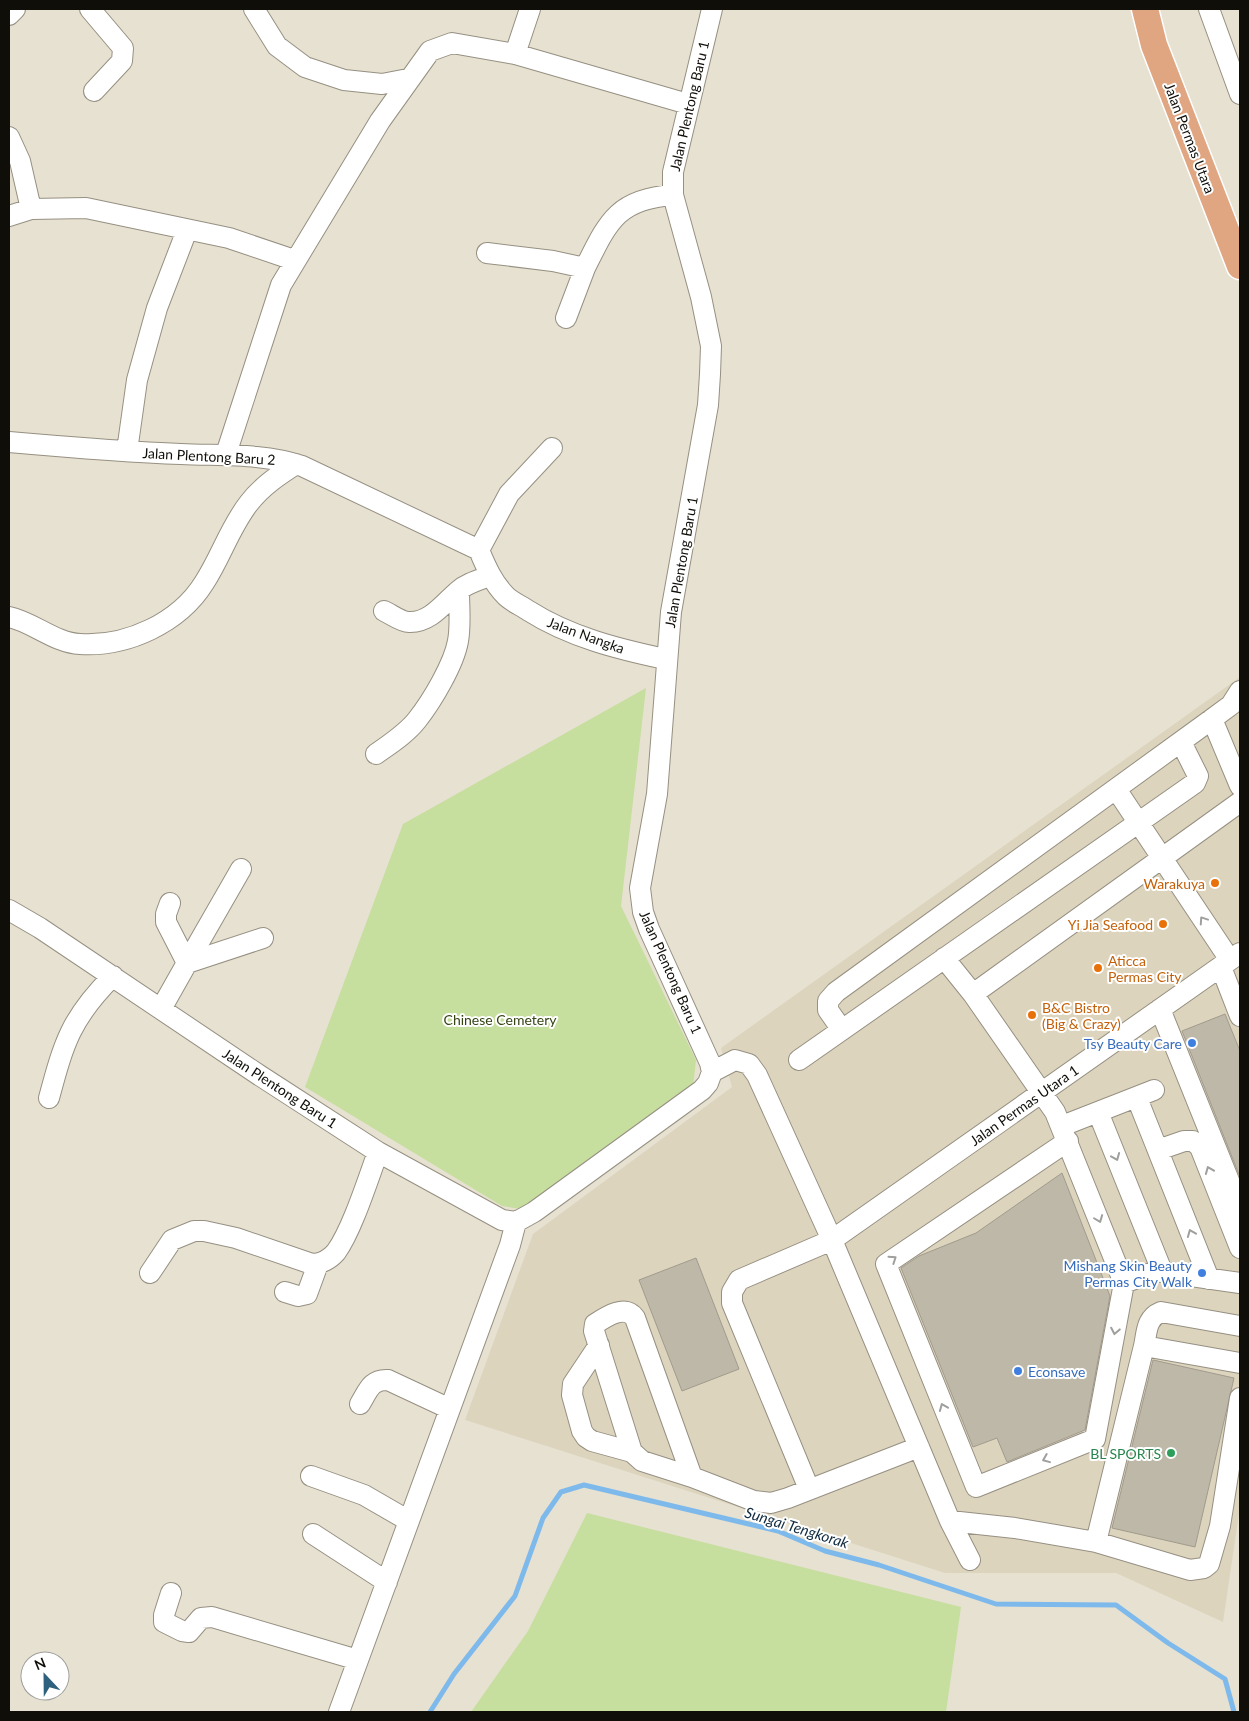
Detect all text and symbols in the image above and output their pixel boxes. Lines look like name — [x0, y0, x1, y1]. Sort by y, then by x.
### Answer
street label: Jalan Plentong Baru 1 — [666, 39, 712, 173]
street label: Jalan Permas Utara — [1161, 80, 1219, 196]
street label: Jalan Plentong Baru 2 — [142, 444, 276, 468]
street label: Jalan Plentong Baru 1 — [661, 495, 701, 629]
street label: Jalan Nangka — [545, 613, 627, 657]
place label: Warakuya — [1143, 875, 1205, 892]
marker: Warakuya — [1209, 877, 1221, 889]
street label: Jalan Plentong Baru 1 — [636, 908, 706, 1036]
place label: Yi Jia Seafood — [1068, 916, 1153, 933]
one-way arrow — [1200, 916, 1209, 925]
marker: Yi Jia Seafood — [1157, 918, 1169, 930]
place label: Aticca Permas City — [1108, 952, 1182, 985]
marker: Aticca Permas City — [1092, 962, 1104, 974]
place label: B&C Bistro (Big & Crazy) — [1042, 999, 1121, 1032]
marker: B&C Bistro (Big & Crazy) — [1026, 1009, 1038, 1021]
park label: Chinese Cemetery — [444, 1011, 557, 1028]
place label: Tsy Beauty Care — [1084, 1035, 1182, 1052]
marker: Tsy Beauty Care — [1186, 1037, 1198, 1049]
street label: Jalan Plentong Baru 1 — [220, 1045, 340, 1131]
street label: Jalan Permas Utara 1 — [966, 1061, 1082, 1149]
one-way arrow — [1110, 1152, 1120, 1161]
one-way arrow — [1205, 1166, 1215, 1175]
one-way arrow — [1093, 1214, 1103, 1223]
one-way arrow — [1187, 1229, 1197, 1238]
one-way arrow — [887, 1256, 897, 1265]
place label: Mishang Skin Beauty Permas City Walk — [1064, 1257, 1193, 1290]
marker: Mishang Skin Beauty Permas City Walk — [1196, 1267, 1208, 1279]
one-way arrow — [1111, 1327, 1121, 1336]
place label: Econsave — [1028, 1363, 1085, 1380]
marker: Econsave — [1012, 1365, 1024, 1377]
one-way arrow — [939, 1403, 949, 1411]
place label: BL SPORTS — [1090, 1445, 1161, 1462]
marker: BL SPORTS — [1165, 1447, 1177, 1459]
one-way arrow — [1042, 1452, 1051, 1463]
water label: Sungai Tengkorak — [743, 1503, 852, 1552]
north arrow — [20, 1651, 70, 1701]
text: N — [32, 1654, 48, 1673]

